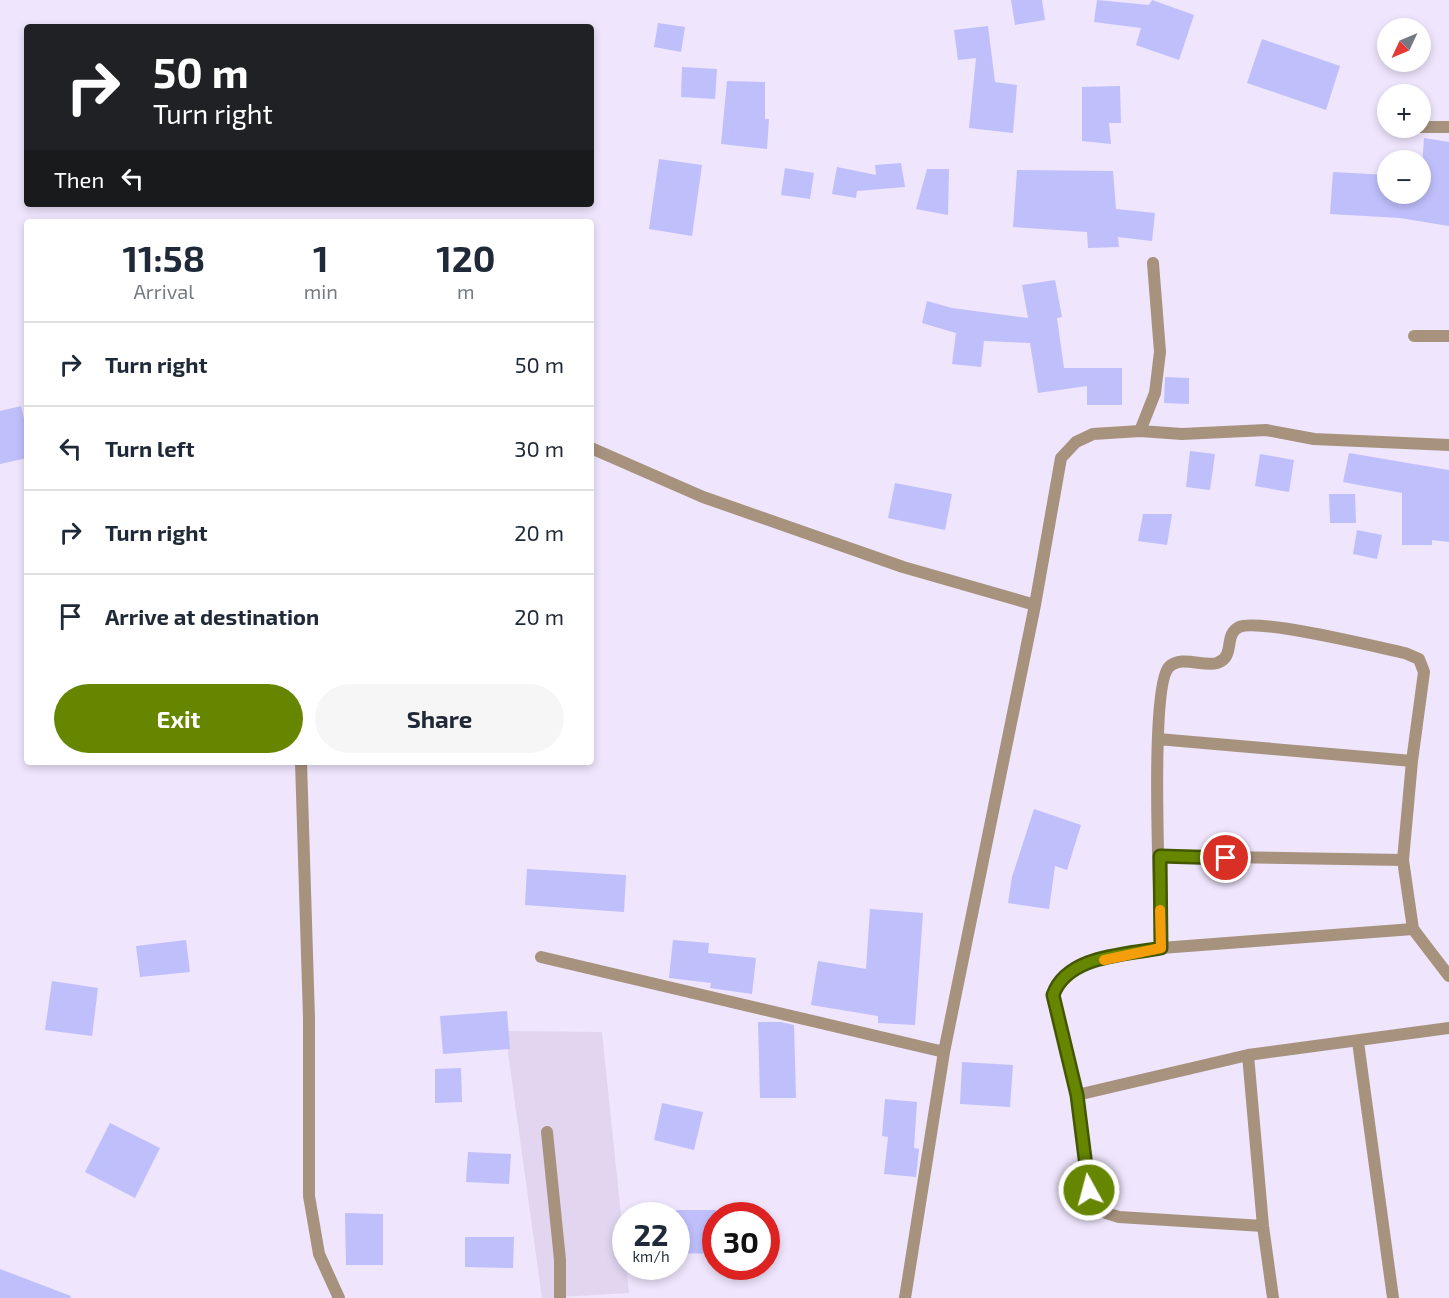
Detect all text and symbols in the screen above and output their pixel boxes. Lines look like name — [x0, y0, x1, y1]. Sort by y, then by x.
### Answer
north arrow — [1377, 18, 1431, 72]
map controls — [1377, 18, 1431, 204]
text: 50 m — [153, 46, 249, 96]
icon: right — [54, 48, 132, 126]
button: + — [1377, 84, 1431, 138]
text: Turn right — [153, 97, 273, 129]
button: − — [1377, 150, 1431, 204]
icon: left — [116, 162, 149, 195]
text: Then — [54, 166, 104, 192]
text: 11:58 — [123, 236, 205, 279]
text: 1 — [313, 236, 328, 279]
text: 120 — [436, 236, 495, 279]
text: Arrival — [133, 279, 194, 303]
text: min — [304, 279, 338, 303]
text: m — [457, 279, 475, 303]
icon: right — [54, 348, 87, 381]
text: Turn right — [105, 351, 207, 377]
text: 50 m — [515, 351, 564, 377]
icon: left — [54, 432, 87, 465]
text: Turn left — [105, 435, 194, 461]
text: 30 m — [514, 435, 564, 461]
icon: right — [54, 516, 87, 549]
text: Turn right — [105, 519, 207, 545]
text: 20 m — [514, 519, 564, 545]
icon: arrive — [54, 600, 87, 633]
text: Arrive at destination — [105, 603, 319, 629]
text: 20 m — [514, 603, 564, 629]
button: Exit — [54, 684, 303, 753]
button: Share — [315, 684, 564, 753]
pin — [1200, 832, 1251, 883]
icon: arrive — [1209, 841, 1242, 874]
position arrow — [1057, 1158, 1121, 1222]
speed limit sign: 30 — [702, 1202, 780, 1280]
text: 22 — [634, 1216, 668, 1252]
text: km/h — [632, 1247, 670, 1265]

